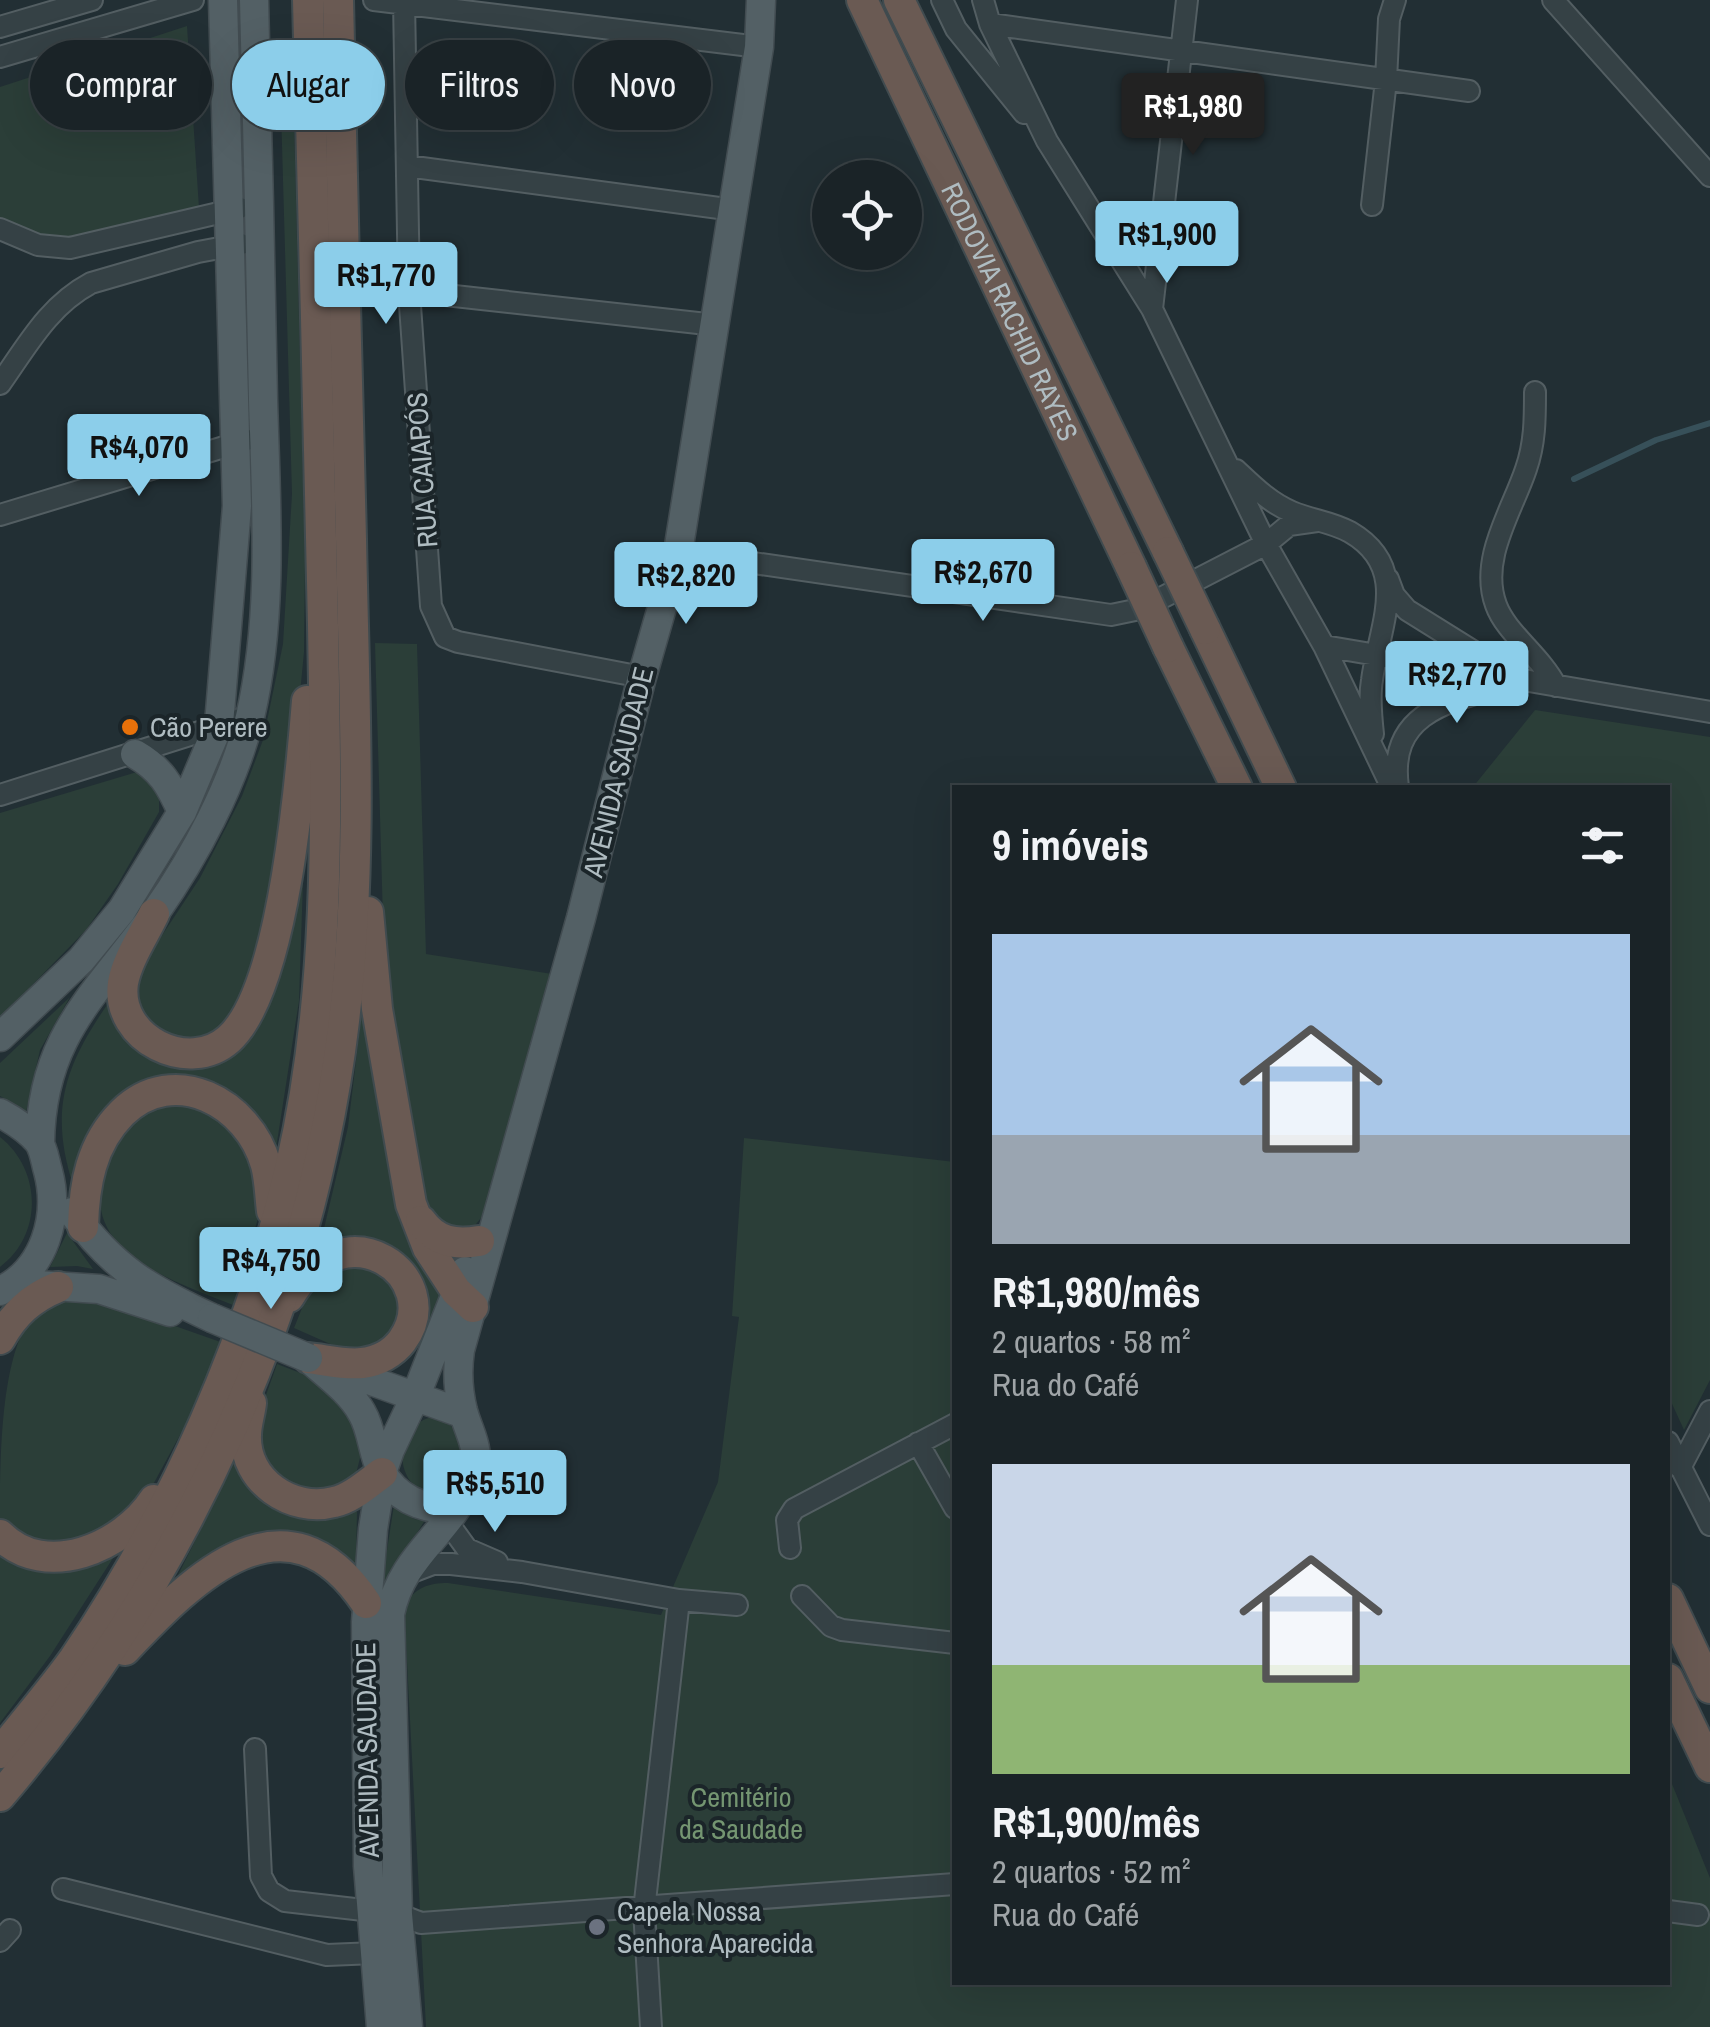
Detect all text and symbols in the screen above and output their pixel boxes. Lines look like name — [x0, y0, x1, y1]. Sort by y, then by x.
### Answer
chip: Comprar — [30, 40, 212, 130]
chip: Alugar — [232, 40, 385, 130]
chip: Filtros — [405, 40, 554, 130]
chip: Novo — [574, 40, 711, 130]
pin: R$1,980 — [1101, 73, 1285, 158]
text: R$1,980 — [1143, 84, 1243, 127]
map controls — [812, 160, 922, 270]
button: locate — [812, 160, 922, 270]
street label: RODOVIA RACHID RAYES — [932, 176, 1087, 447]
pin: R$1,900 — [1075, 201, 1259, 286]
text: R$1,900 — [1117, 212, 1217, 255]
pin: R$1,770 — [294, 242, 478, 327]
text: R$1,770 — [336, 253, 436, 296]
street label: RUA CAIAPÓS — [398, 391, 446, 549]
pin: R$4,070 — [47, 414, 231, 499]
text: R$4,070 — [89, 425, 189, 468]
pin: R$2,670 — [891, 539, 1075, 624]
pin: R$2,820 — [594, 542, 778, 627]
text: R$2,670 — [933, 550, 1033, 593]
text: R$2,820 — [636, 553, 736, 596]
pin: R$2,770 — [1365, 641, 1549, 726]
text: R$2,770 — [1407, 652, 1507, 695]
street label: AVENIDA SAUDADE — [573, 663, 662, 882]
place label: Cão Perere — [150, 708, 267, 746]
marker: Cão Perere — [119, 716, 141, 738]
text: 9 imóveis — [992, 817, 1149, 873]
icon: filters — [1575, 818, 1630, 873]
icon: home — [1221, 999, 1401, 1179]
pin: R$4,750 — [179, 1227, 363, 1312]
text: R$4,750 — [221, 1238, 321, 1281]
text: R$1,980/mês — [992, 1264, 1201, 1320]
text: 2 quartos · 58 m² — [992, 1320, 1190, 1363]
text: Rua do Café — [992, 1363, 1139, 1406]
pin: R$5,510 — [403, 1450, 587, 1535]
text: R$5,510 — [445, 1461, 545, 1504]
icon: home — [1221, 1529, 1401, 1709]
street label: AVENIDA SAUDADE — [346, 1642, 388, 1859]
park label: Cemitério da Saudade — [679, 1778, 803, 1848]
text: R$1,900/mês — [992, 1794, 1201, 1850]
text: 2 quartos · 52 m² — [992, 1850, 1190, 1893]
place label: Capela Nossa Senhora Aparecida — [617, 1892, 814, 1962]
text: Rua do Café — [992, 1893, 1139, 1936]
marker: Capela Nossa Senhora Aparecida — [586, 1916, 608, 1938]

